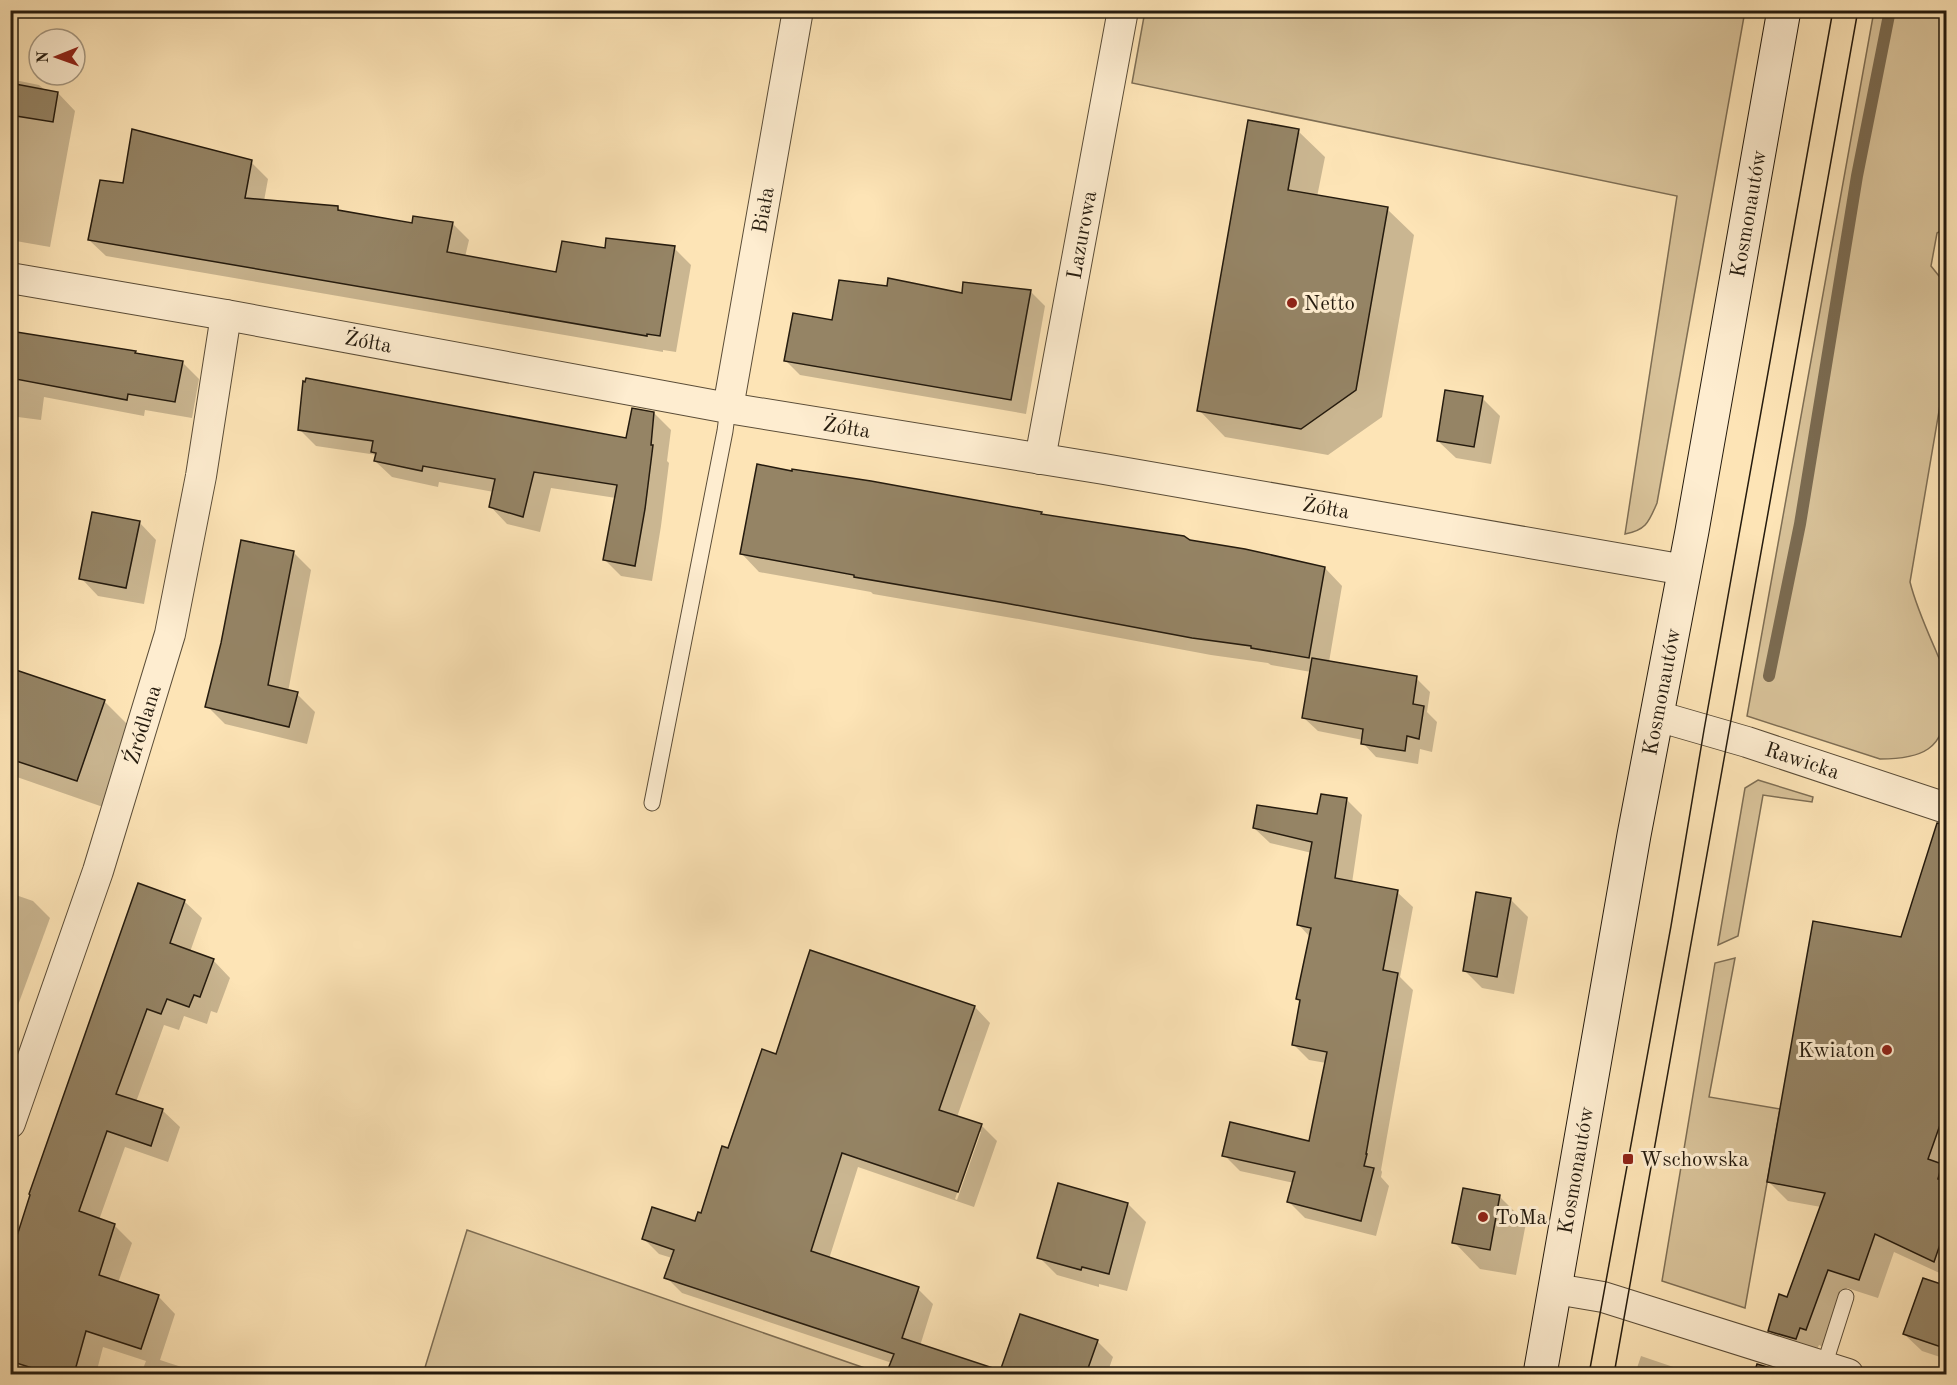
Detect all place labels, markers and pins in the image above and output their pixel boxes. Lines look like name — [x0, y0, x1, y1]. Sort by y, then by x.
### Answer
place label: Netto — [1304, 294, 1355, 315]
marker: Netto — [1285, 296, 1299, 310]
place label: Kwiaton — [1798, 1041, 1875, 1062]
marker: Kwiaton — [1880, 1043, 1894, 1057]
place label: Wschowska — [1640, 1150, 1749, 1171]
marker: Wschowska — [1621, 1152, 1635, 1166]
place label: ToMa — [1495, 1208, 1547, 1229]
marker: ToMa — [1476, 1210, 1490, 1224]

